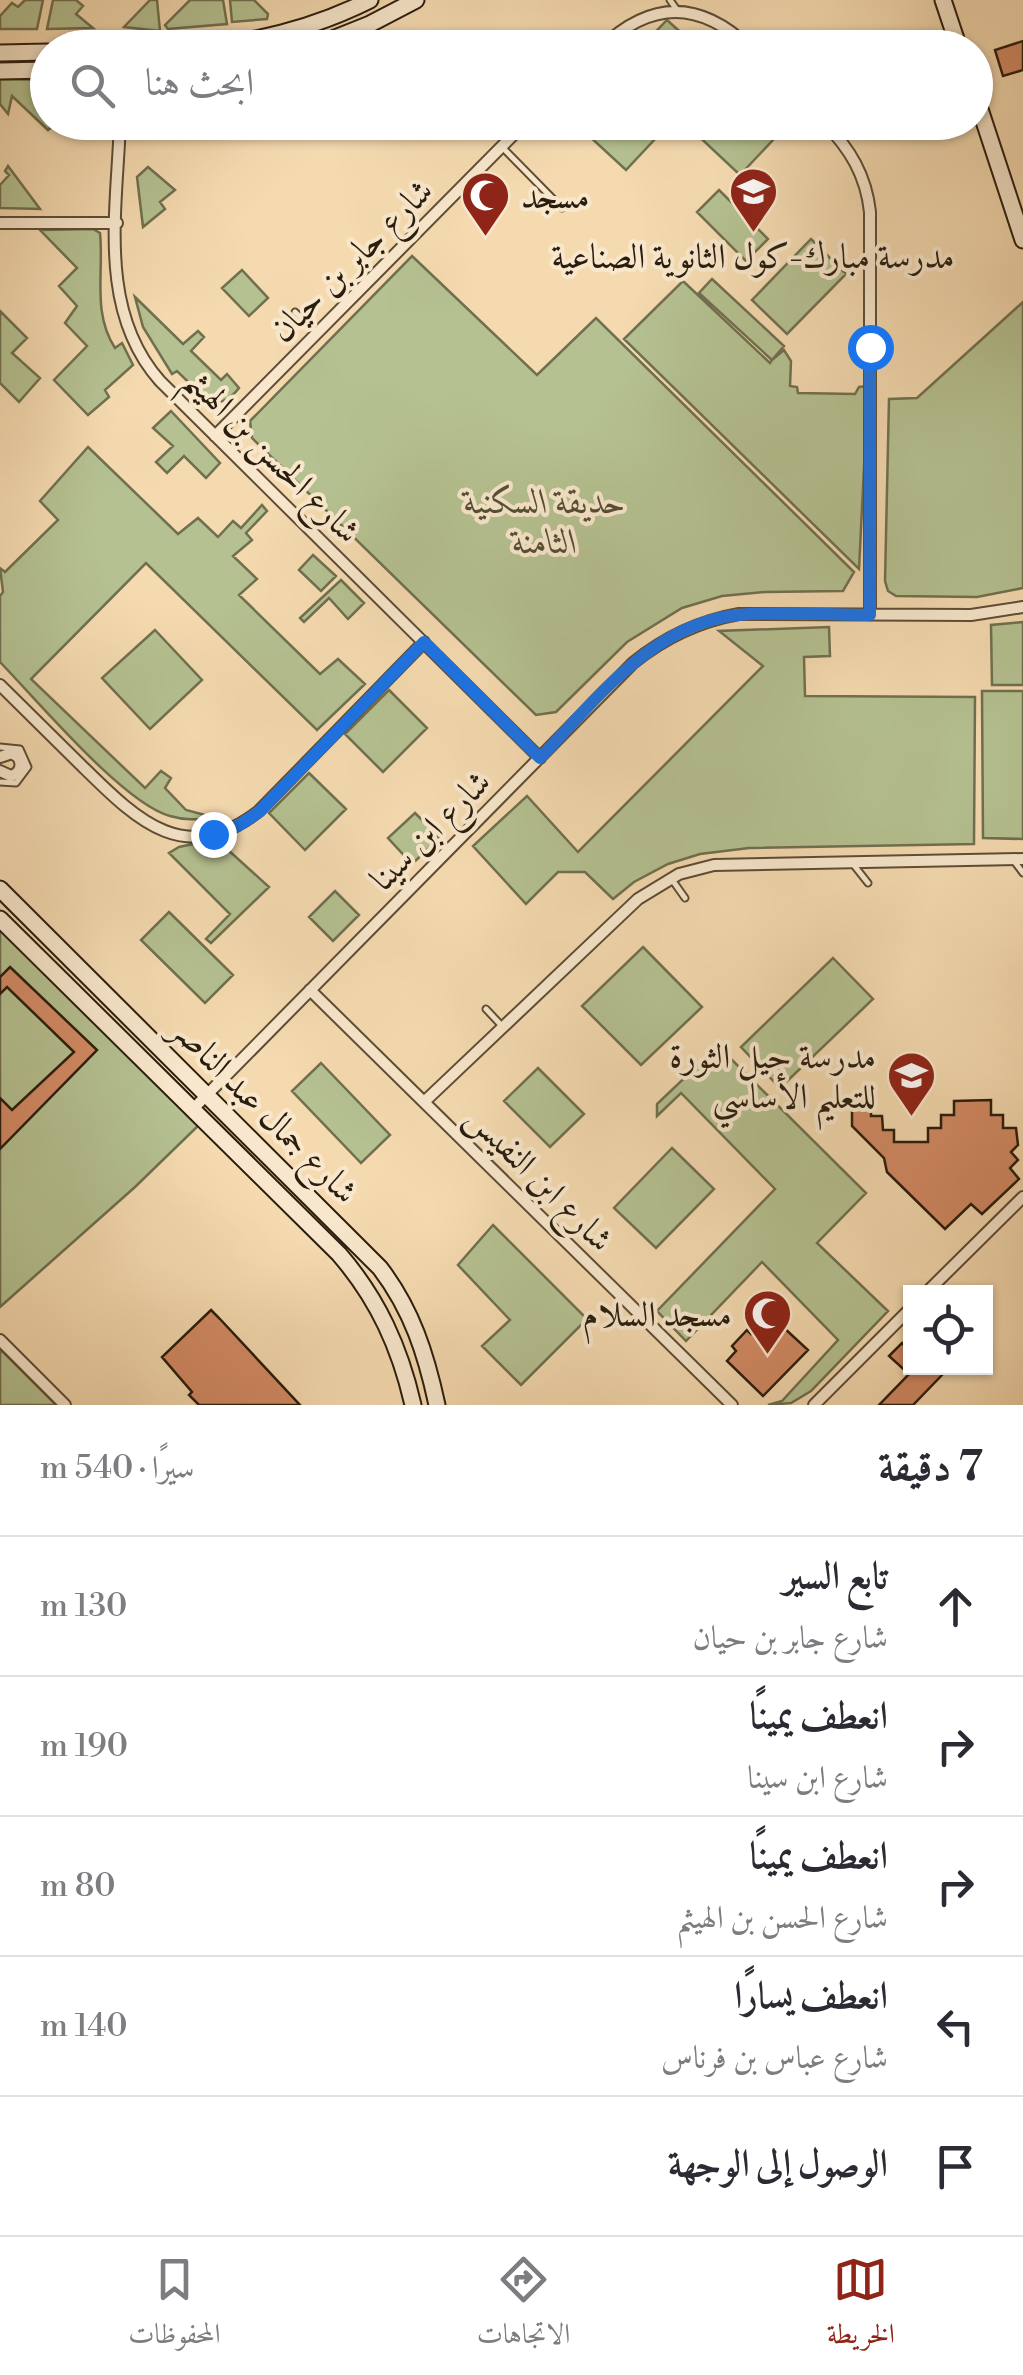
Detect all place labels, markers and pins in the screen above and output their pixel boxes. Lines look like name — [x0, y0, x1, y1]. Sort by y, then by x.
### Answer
school or university icon: مدرسة مبارك-كول الثانوية الصناعية — [727, 166, 779, 234]
mosque icon: مسجد — [460, 170, 512, 238]
place label: مسجد — [521, 176, 590, 219]
place label: مدرسة مبارك-كول الثانوية الصناعية — [551, 236, 955, 279]
place label: مدرسة جيل الثورة للتعليم الأساسي — [669, 1036, 876, 1131]
school or university icon: مدرسة جيل الثورة للتعليم الأساسي — [885, 1050, 937, 1118]
mosque icon: مسجد السلام — [741, 1288, 793, 1356]
place label: مسجد السلام — [583, 1294, 732, 1345]

